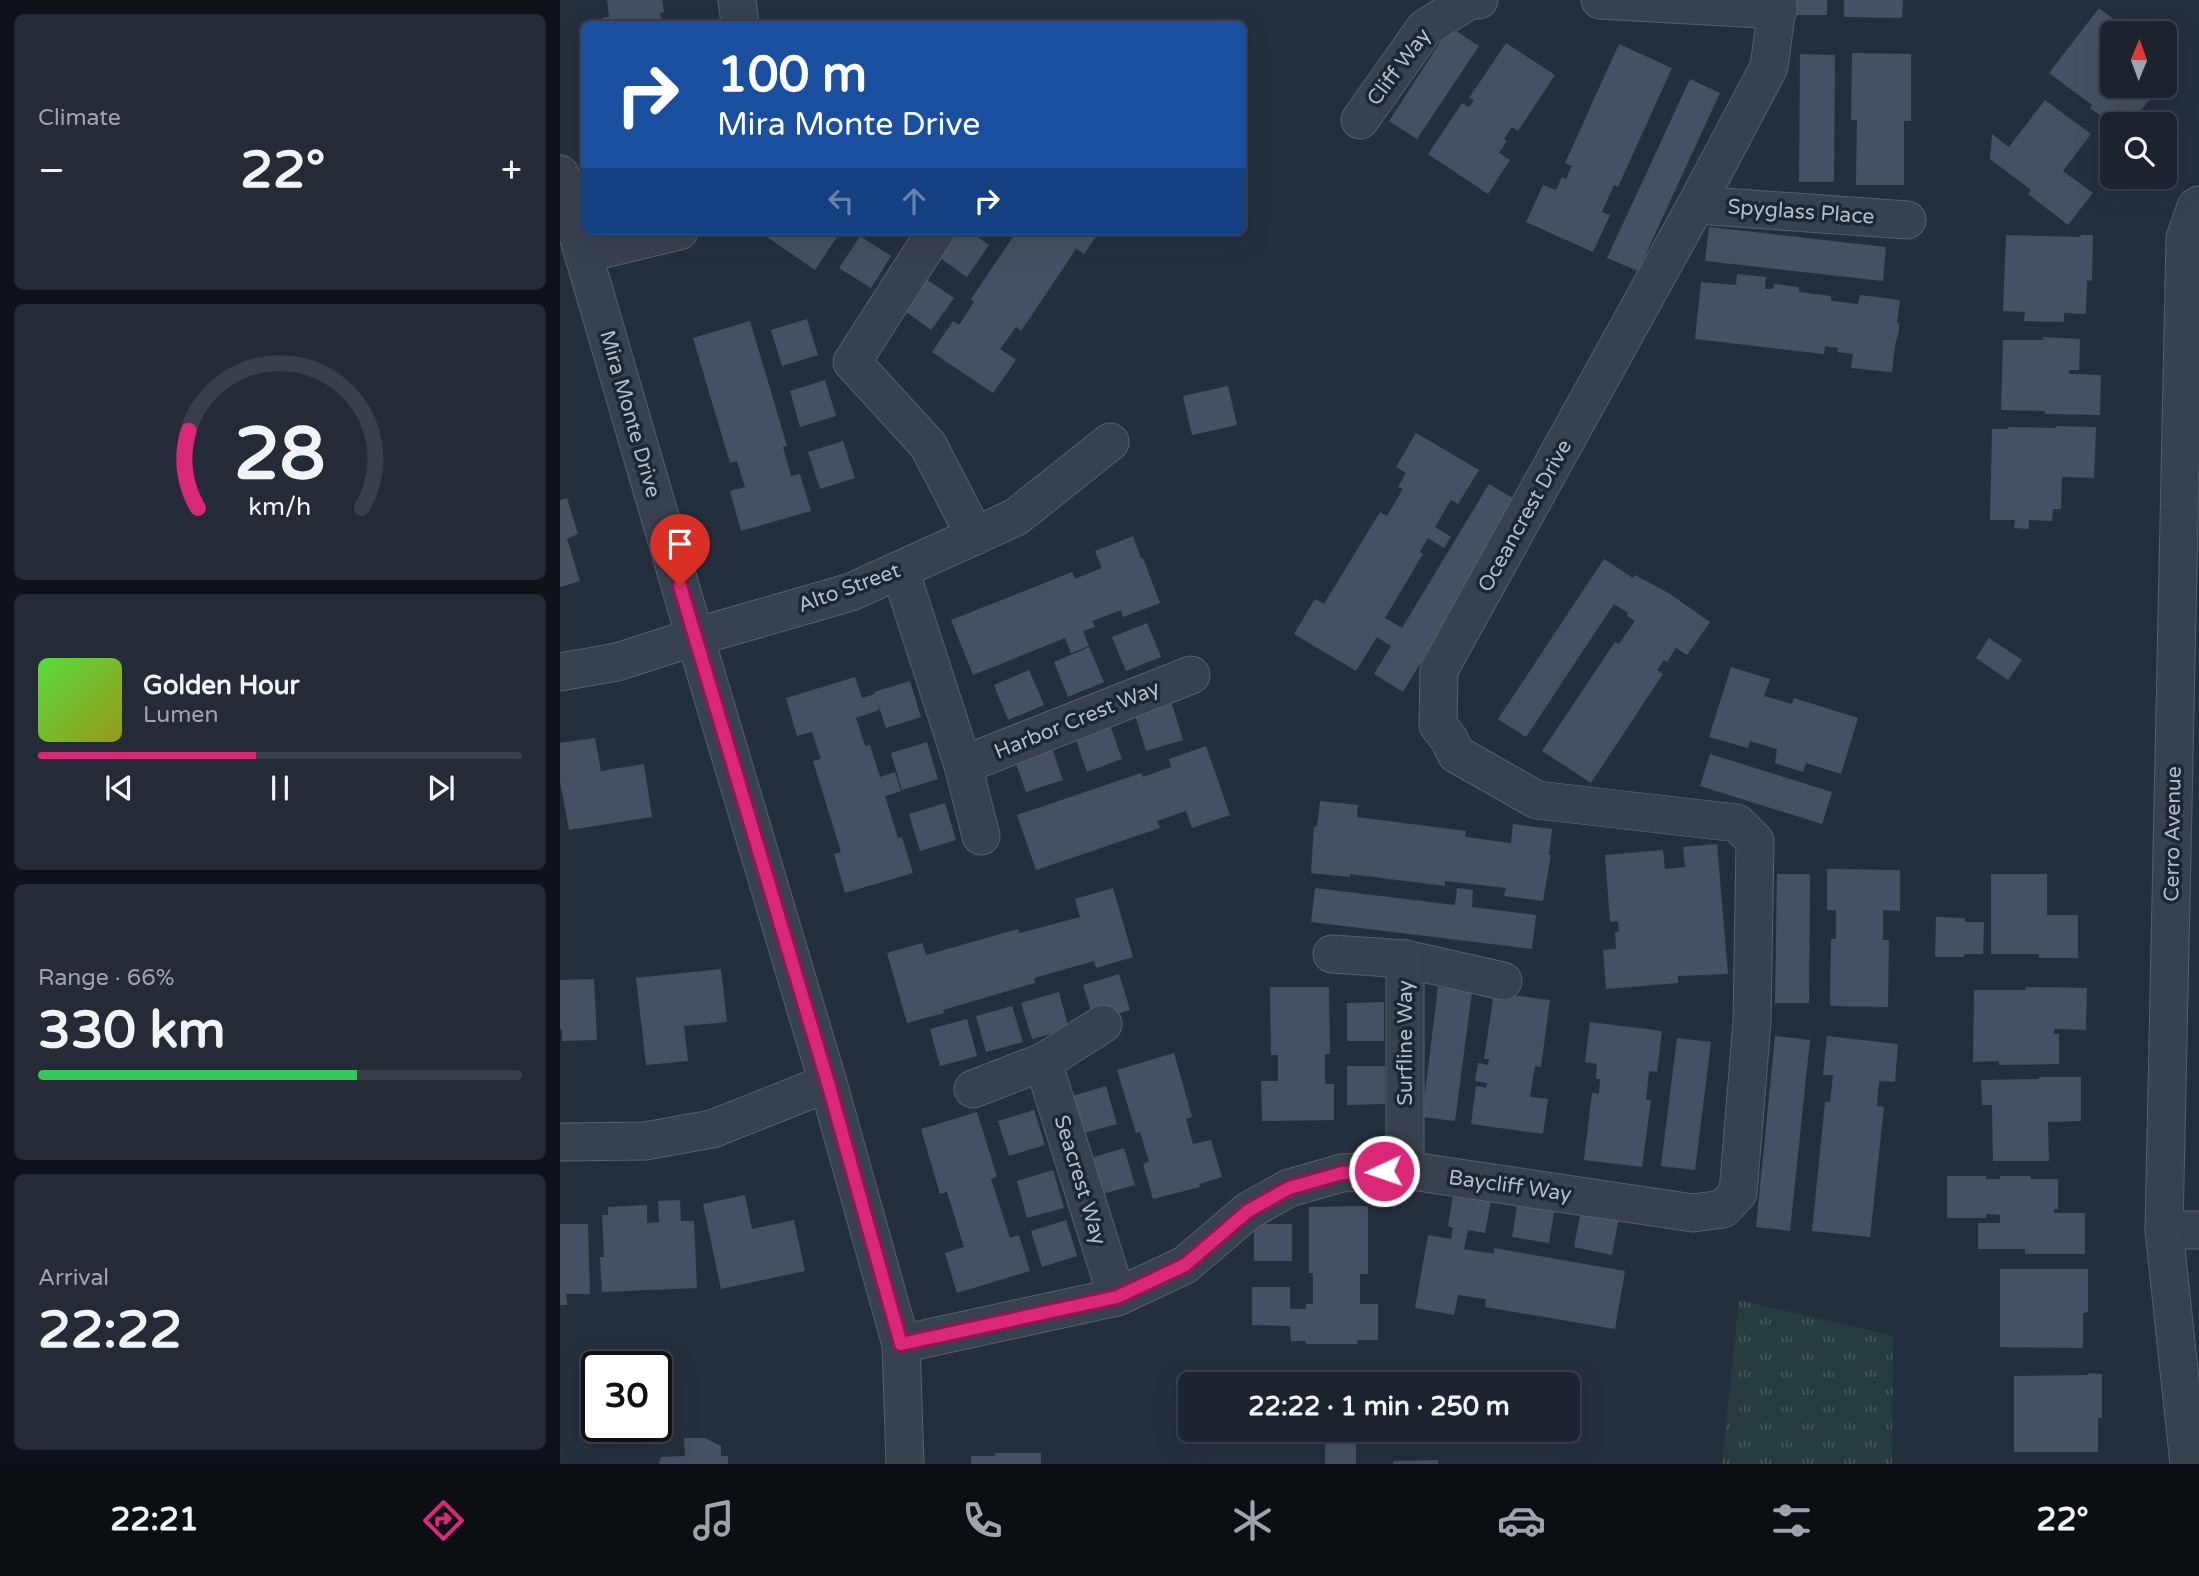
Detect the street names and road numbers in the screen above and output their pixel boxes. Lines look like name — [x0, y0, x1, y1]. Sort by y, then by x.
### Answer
street label: Cliff Way — [1362, 24, 1436, 110]
street label: Spyglass Place — [1727, 194, 1875, 230]
street label: Mira Monte Drive — [594, 327, 666, 501]
street label: Oceancrest Drive — [1473, 435, 1577, 597]
street label: Alto Street — [795, 558, 903, 618]
street label: Harbor Crest Way — [991, 675, 1163, 765]
street label: Cerro Avenue — [2159, 766, 2187, 902]
street label: Surfline Way — [1393, 980, 1418, 1106]
street label: Seacrest Way — [1048, 1112, 1112, 1248]
street label: Baycliff Way — [1447, 1165, 1573, 1207]

